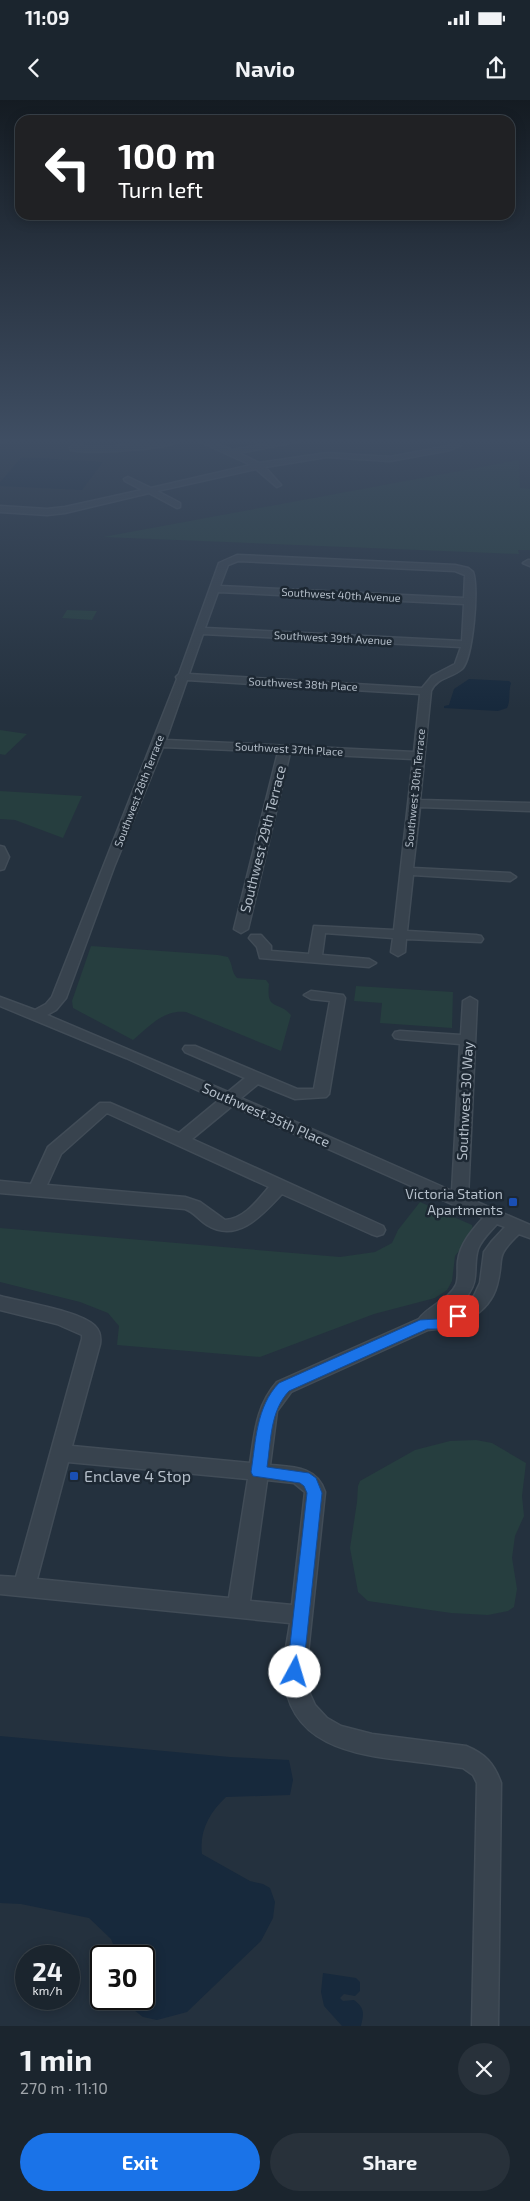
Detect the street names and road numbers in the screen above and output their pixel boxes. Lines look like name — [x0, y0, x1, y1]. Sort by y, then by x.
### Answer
street label: Southwest 40th Avenue — [281, 585, 401, 604]
street label: Southwest 39th Avenue — [274, 628, 393, 647]
street label: Southwest 38th Place — [248, 674, 358, 693]
street label: Southwest 30th Terrace — [402, 728, 427, 848]
street label: Southwest 28th Terrace — [111, 733, 166, 849]
street label: Southwest 37th Place — [235, 739, 343, 758]
street label: Southwest 29th Terrace — [236, 763, 289, 914]
street label: Southwest 30 Way — [453, 1040, 476, 1161]
street label: Southwest 35th Place — [200, 1079, 333, 1150]

